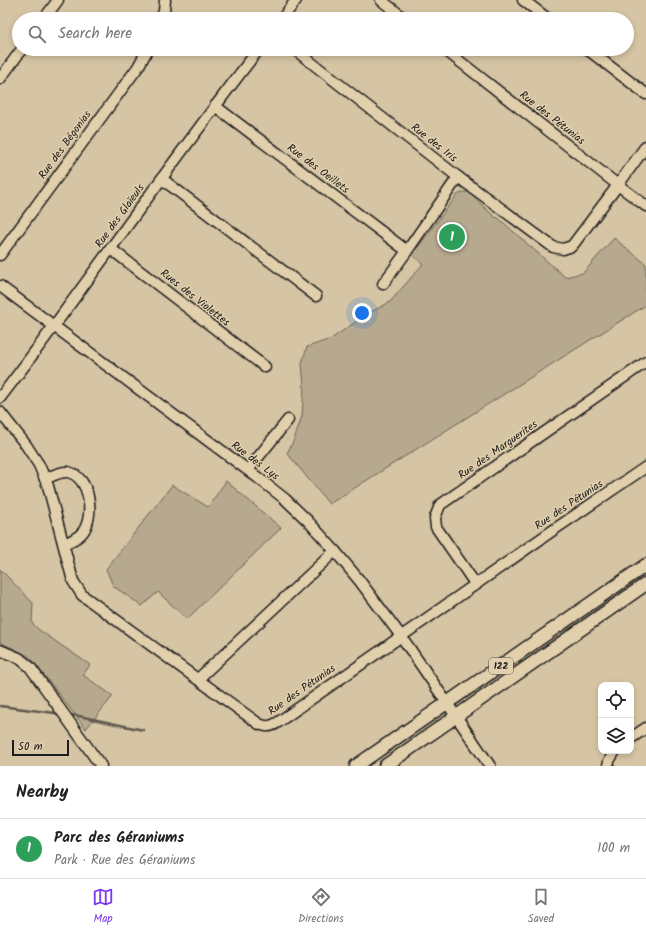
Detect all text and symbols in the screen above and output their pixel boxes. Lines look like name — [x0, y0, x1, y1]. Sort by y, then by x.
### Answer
search box — [12, 12, 634, 56]
text: Search here — [58, 22, 132, 46]
icon: search — [26, 23, 48, 45]
street label: Rue des Pétunias — [515, 87, 589, 150]
street label: Rue des Bégonias — [34, 107, 96, 183]
street label: Rue des Iris — [407, 119, 461, 167]
street label: Rue des Oeillets — [283, 139, 353, 199]
street label: Rue des Glaïeuls — [91, 180, 150, 252]
pin: 1 — [439, 222, 465, 252]
street label: Rues des Violettes — [156, 265, 234, 331]
your location — [352, 303, 372, 323]
street label: Rue des Marguerites — [454, 416, 542, 484]
street label: Rue des Lys — [227, 437, 283, 485]
street label: Rue des Pétunias — [531, 475, 607, 535]
road number: 122 — [489, 658, 513, 674]
street label: Rue des Pétunias — [264, 660, 340, 720]
map controls — [598, 682, 634, 754]
button: locate — [598, 682, 634, 718]
button: layers — [598, 718, 634, 754]
scale bar — [12, 738, 69, 757]
text: 50 m — [18, 738, 43, 756]
text: Nearby — [16, 779, 68, 806]
text: Parc des Géraniums — [54, 826, 184, 850]
text: 1 — [27, 838, 31, 859]
text: 100 m — [597, 838, 630, 859]
text: Park · Rue des Géraniums — [54, 850, 195, 871]
tab: Map — [92, 886, 114, 928]
tab: Directions — [298, 886, 344, 928]
tab: Saved — [528, 886, 554, 928]

